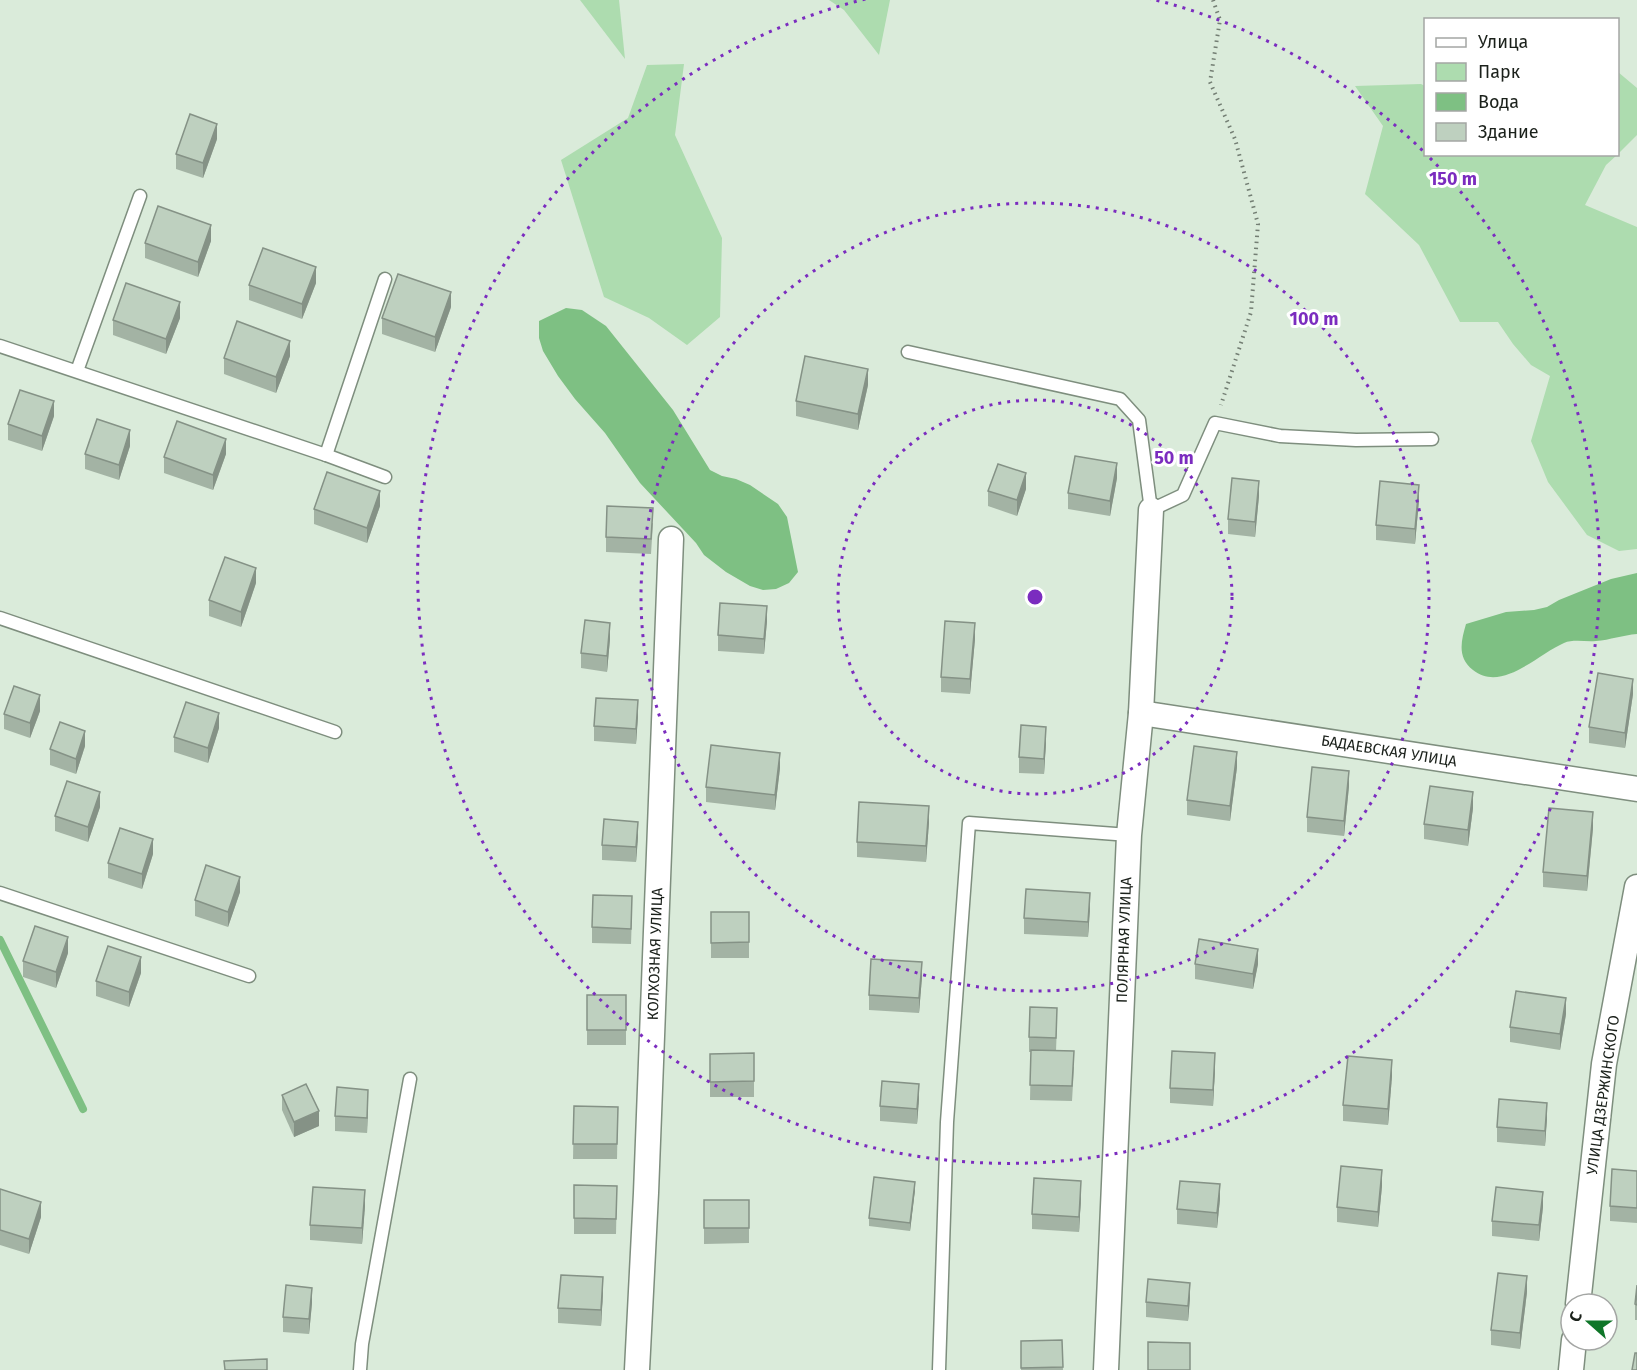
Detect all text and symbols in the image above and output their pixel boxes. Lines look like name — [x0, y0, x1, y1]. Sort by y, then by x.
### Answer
legend — [1424, 18, 1619, 156]
text: Улица — [1478, 31, 1528, 53]
text: Парк — [1478, 61, 1521, 83]
text: Вода — [1478, 91, 1519, 113]
text: Здание — [1478, 121, 1539, 143]
text: 150 m — [1429, 168, 1477, 190]
text: 100 m — [1290, 308, 1338, 330]
text: 50 m — [1154, 447, 1194, 469]
centre of rings — [1025, 587, 1045, 607]
street label: БАДАЕВСКАЯ УЛИЦА — [1320, 731, 1459, 771]
street label: ПОЛЯРНАЯ УЛИЦА — [1113, 876, 1135, 1003]
street label: КОЛХОЗНАЯ УЛИЦА — [644, 887, 666, 1021]
street label: УЛИЦА ДЗЕРЖИНСКОГО — [1583, 1014, 1623, 1176]
north arrow — [1559, 1292, 1619, 1352]
text: С — [1565, 1308, 1586, 1325]

